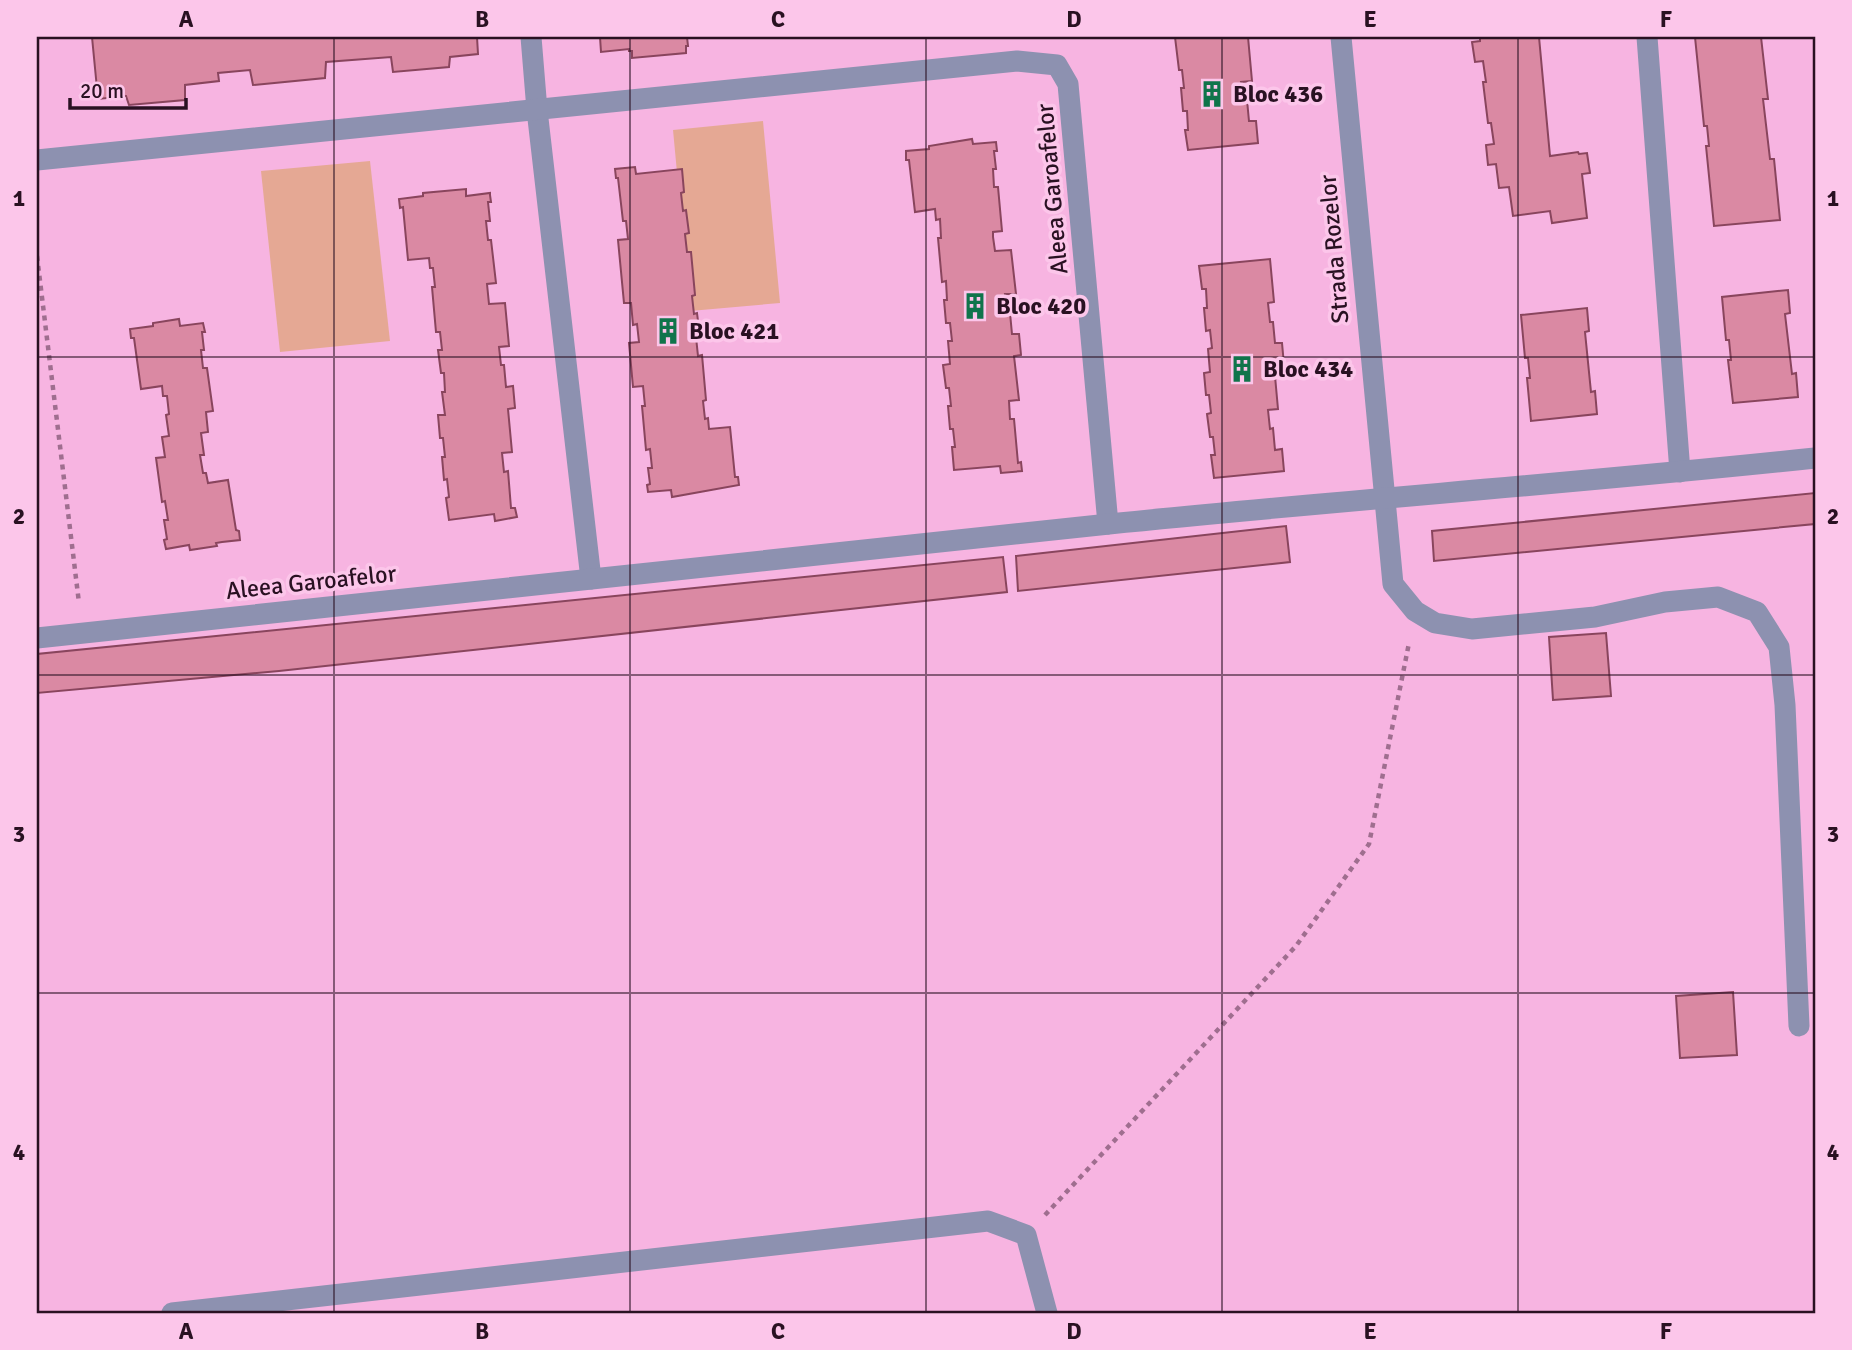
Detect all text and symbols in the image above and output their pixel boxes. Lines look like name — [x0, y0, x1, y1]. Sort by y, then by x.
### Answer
text: A — [179, 5, 194, 34]
text: B — [475, 5, 489, 34]
text: C — [771, 5, 785, 34]
text: D — [1066, 5, 1082, 34]
text: E — [1363, 5, 1377, 34]
text: F — [1660, 5, 1672, 34]
scale bar — [70, 66, 186, 110]
text: 20 m — [80, 78, 124, 104]
building icon: Bloc 436 — [1197, 79, 1227, 109]
place label: Bloc 436 — [1233, 79, 1323, 109]
street label: Aleea Garoafelor — [1030, 102, 1074, 276]
street label: Strada Rozelor — [1313, 173, 1355, 325]
text: 1 — [13, 184, 25, 213]
text: 1 — [1827, 184, 1839, 213]
building icon: Bloc 420 — [960, 291, 990, 321]
place label: Bloc 420 — [996, 291, 1086, 321]
building icon: Bloc 421 — [653, 316, 683, 346]
place label: Bloc 421 — [689, 316, 779, 346]
building icon: Bloc 434 — [1227, 354, 1257, 384]
place label: Bloc 434 — [1263, 354, 1353, 384]
text: 2 — [13, 502, 25, 531]
text: 2 — [1827, 502, 1839, 531]
street label: Aleea Garoafelor — [224, 558, 398, 606]
text: 3 — [13, 820, 25, 849]
text: 3 — [1827, 820, 1839, 849]
text: 4 — [13, 1138, 25, 1167]
text: 4 — [1827, 1138, 1839, 1167]
text: A — [179, 1317, 194, 1346]
text: B — [475, 1317, 489, 1346]
text: C — [771, 1317, 785, 1346]
text: D — [1066, 1317, 1082, 1346]
text: E — [1363, 1317, 1377, 1346]
text: F — [1660, 1317, 1672, 1346]

